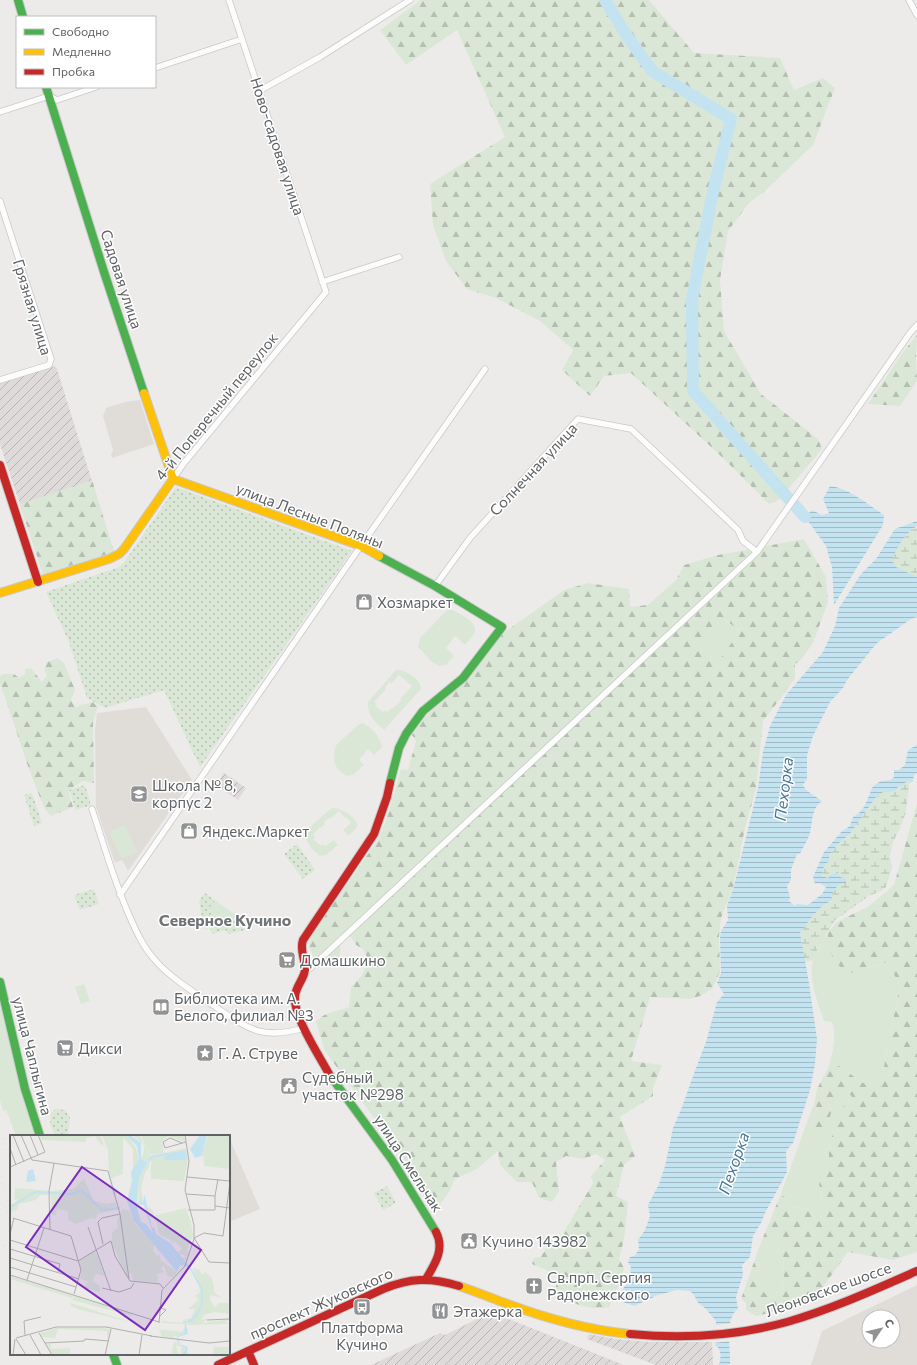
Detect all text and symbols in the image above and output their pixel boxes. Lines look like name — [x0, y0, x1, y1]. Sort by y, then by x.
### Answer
legend — [16, 16, 156, 88]
text: Свободно — [52, 24, 109, 38]
text: Медленно — [52, 44, 111, 58]
text: Пробка — [52, 64, 95, 78]
street label: Ново-садовая улица — [247, 75, 309, 217]
street label: Садовая улица — [97, 227, 147, 331]
street label: Грязная улица — [10, 257, 56, 357]
street label: 4-й Поперечный переулок — [151, 329, 281, 483]
street label: Солнечная улица — [485, 419, 581, 519]
street label: улица Лесные Поляны — [234, 479, 386, 551]
shop icon: Хозмаркет — [354, 592, 374, 612]
place label: Хозмаркет — [377, 593, 453, 611]
water label: Пехорка — [770, 756, 796, 822]
place label: Школа № 8, корпус 2 — [152, 776, 236, 811]
school or university icon: Школа № 8, корпус 2 — [129, 784, 149, 804]
shop icon: Яндекс.Маркет — [179, 821, 199, 841]
place label: Яндекс.Маркет — [202, 822, 309, 840]
district label: Северное Кучино — [159, 910, 292, 929]
supermarket icon: Домашкино — [277, 950, 297, 970]
place label: Домашкино — [300, 951, 386, 969]
place label: Библиотека им. А. Белого, филиал №3 — [174, 989, 313, 1024]
street label: улица Чаплыгина — [10, 995, 56, 1117]
library icon: Библиотека им. А. Белого, филиал №3 — [151, 997, 171, 1017]
supermarket icon: Дикси — [55, 1038, 75, 1058]
place label: Дикси — [78, 1039, 122, 1057]
place icon: Г. А. Струве — [195, 1043, 215, 1063]
place label: Г. А. Струве — [218, 1044, 298, 1062]
place label: Судебный участок №298 — [302, 1068, 404, 1103]
public building icon: Судебный участок №298 — [279, 1076, 299, 1096]
street label: улица Смельчак — [371, 1111, 447, 1215]
water label: Пехорка — [714, 1130, 752, 1196]
inset map — [10, 1135, 230, 1355]
public building icon: Кучино 143982 — [459, 1231, 479, 1251]
place label: Кучино 143982 — [482, 1232, 587, 1250]
street label: Леоновское шоссе — [763, 1258, 893, 1320]
street label: проспект Жуковского — [247, 1263, 395, 1343]
place label: Св.прп. Сергия Радонежского — [547, 1268, 651, 1303]
church icon: Св.прп. Сергия Радонежского — [524, 1276, 544, 1296]
bus stop icon: Платформа Кучино — [352, 1297, 372, 1317]
restaurant icon: Этажерка — [430, 1301, 450, 1321]
place label: Этажерка — [453, 1302, 522, 1320]
north arrow — [861, 1309, 901, 1349]
text: С — [882, 1316, 897, 1330]
place label: Платформа Кучино — [321, 1318, 403, 1353]

